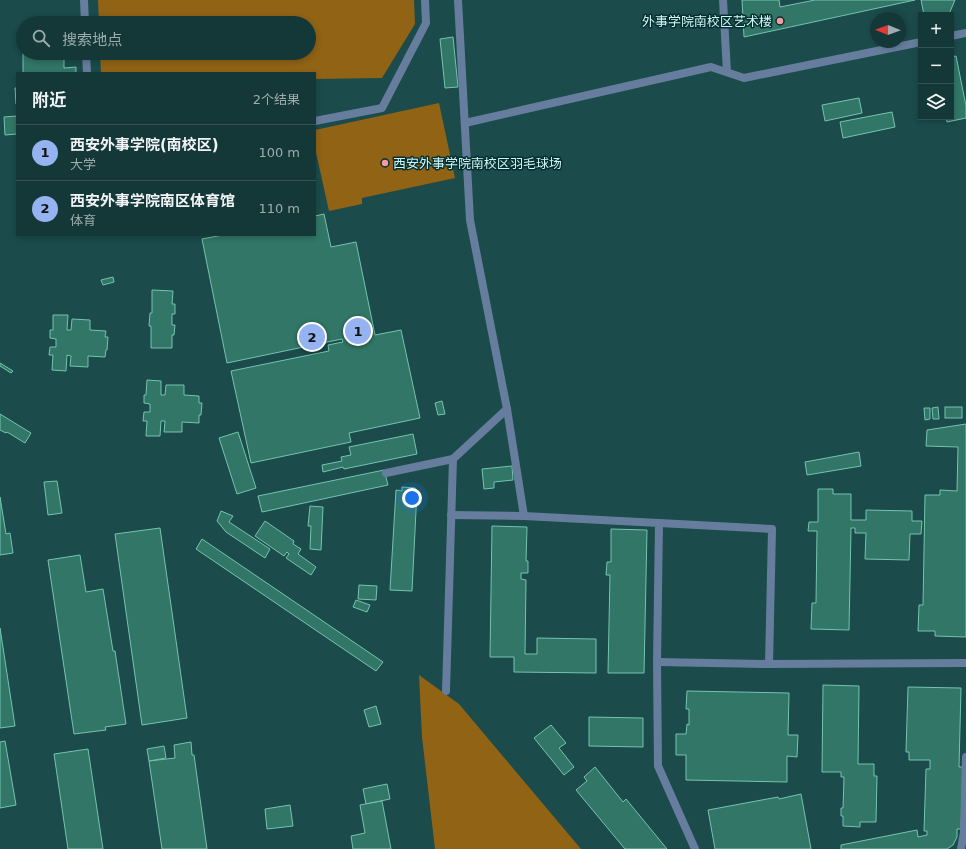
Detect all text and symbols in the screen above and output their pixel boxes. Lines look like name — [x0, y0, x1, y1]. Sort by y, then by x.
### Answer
north arrow — [870, 12, 906, 48]
map controls — [918, 12, 954, 120]
button: + — [918, 12, 954, 48]
place label: 外事学院南校区艺术楼 — [642, 14, 772, 29]
search box — [16, 16, 316, 60]
marker: 外事学院南校区艺术楼 — [775, 16, 785, 26]
icon: search — [30, 27, 52, 49]
text: 搜索地点 — [62, 31, 122, 49]
button: − — [918, 48, 954, 84]
button: layers — [918, 84, 954, 120]
text: 附近 — [32, 90, 66, 110]
text: 2个结果 — [253, 92, 300, 107]
text: 西安外事学院(南校区) — [70, 136, 219, 154]
text: 1 — [40, 145, 50, 160]
text: 100 m — [258, 145, 300, 160]
place label: 西安外事学院南校区羽毛球场 — [393, 156, 562, 171]
text: 大学 — [70, 157, 96, 172]
marker: 西安外事学院南校区羽毛球场 — [380, 158, 390, 168]
text: 西安外事学院南区体育馆 — [70, 192, 235, 210]
text: 2 — [40, 201, 50, 216]
text: 110 m — [258, 201, 300, 216]
text: 体育 — [70, 213, 96, 228]
pin: 1 — [345, 316, 371, 346]
pin: 2 — [299, 322, 325, 352]
your location — [402, 488, 422, 508]

